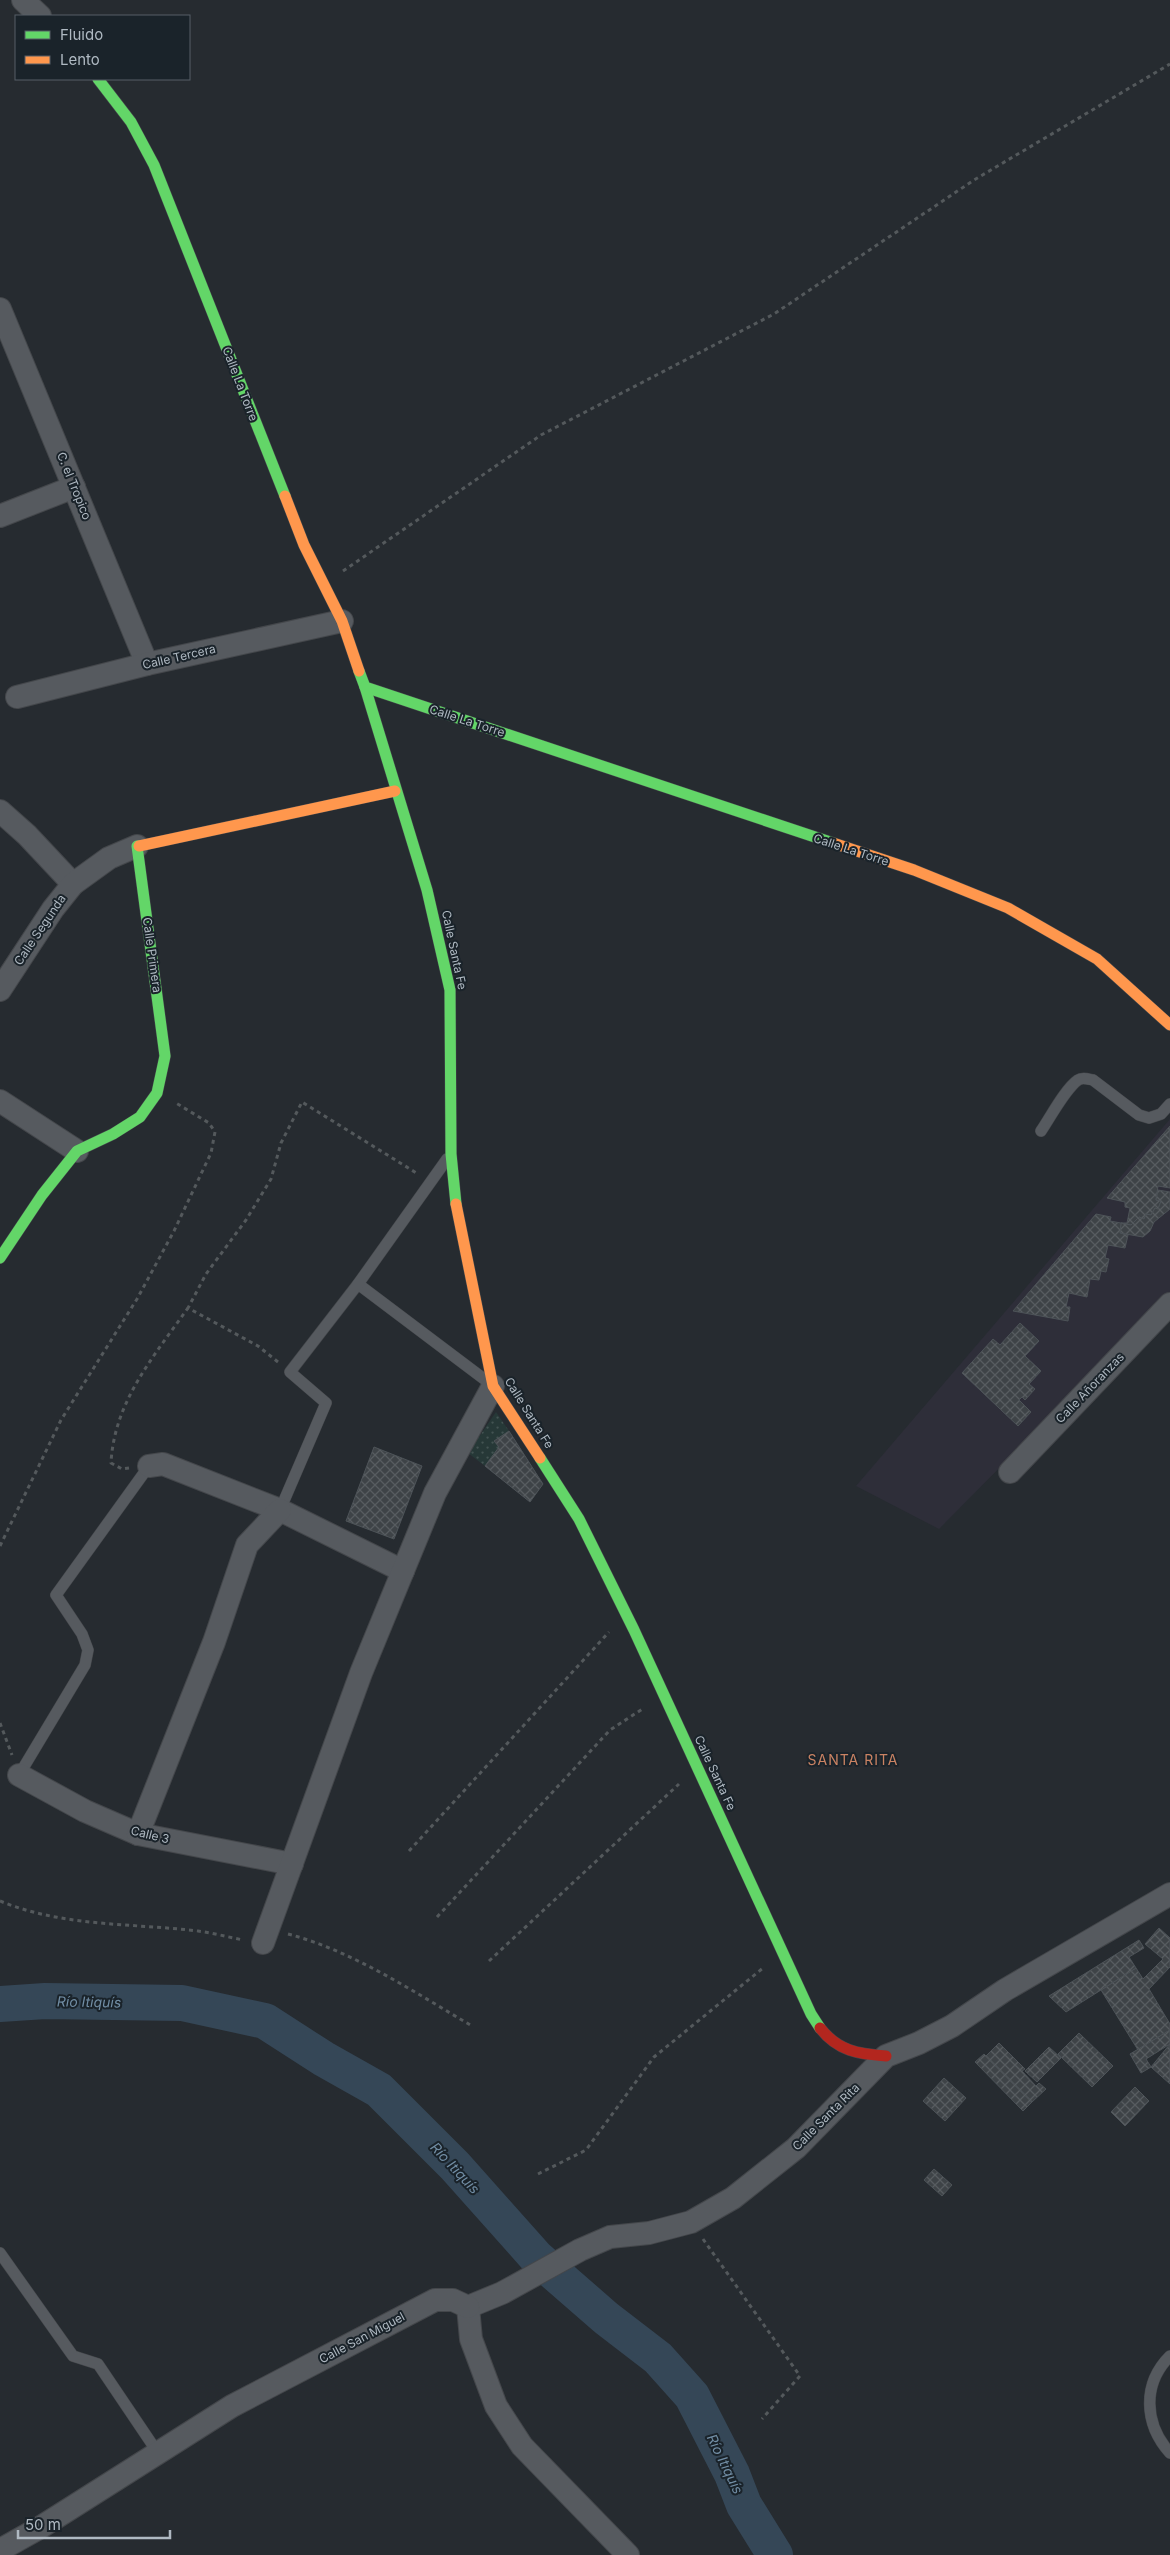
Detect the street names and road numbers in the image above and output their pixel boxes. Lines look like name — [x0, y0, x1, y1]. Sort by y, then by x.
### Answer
street label: Calle La Torre — [219, 344, 262, 423]
street label: C. el Tropico — [54, 450, 95, 522]
street label: Calle Tercera — [141, 641, 217, 672]
street label: Calle La Torre — [427, 701, 507, 740]
street label: Calle La Torre — [811, 830, 891, 869]
street label: Calle Segunda — [10, 892, 69, 968]
street label: Calle Santa Fe — [439, 909, 470, 991]
street label: Calle Primera — [140, 916, 165, 993]
street label: Calle Añoranzas — [1052, 1349, 1127, 1426]
street label: Calle Santa Fe — [502, 1374, 557, 1451]
street label: Calle Santa Fe — [692, 1733, 739, 1813]
street label: Calle 3 — [129, 1823, 171, 1847]
street label: Calle Santa Rita — [789, 2080, 862, 2153]
street label: Calle San Miguel — [316, 2309, 407, 2366]

